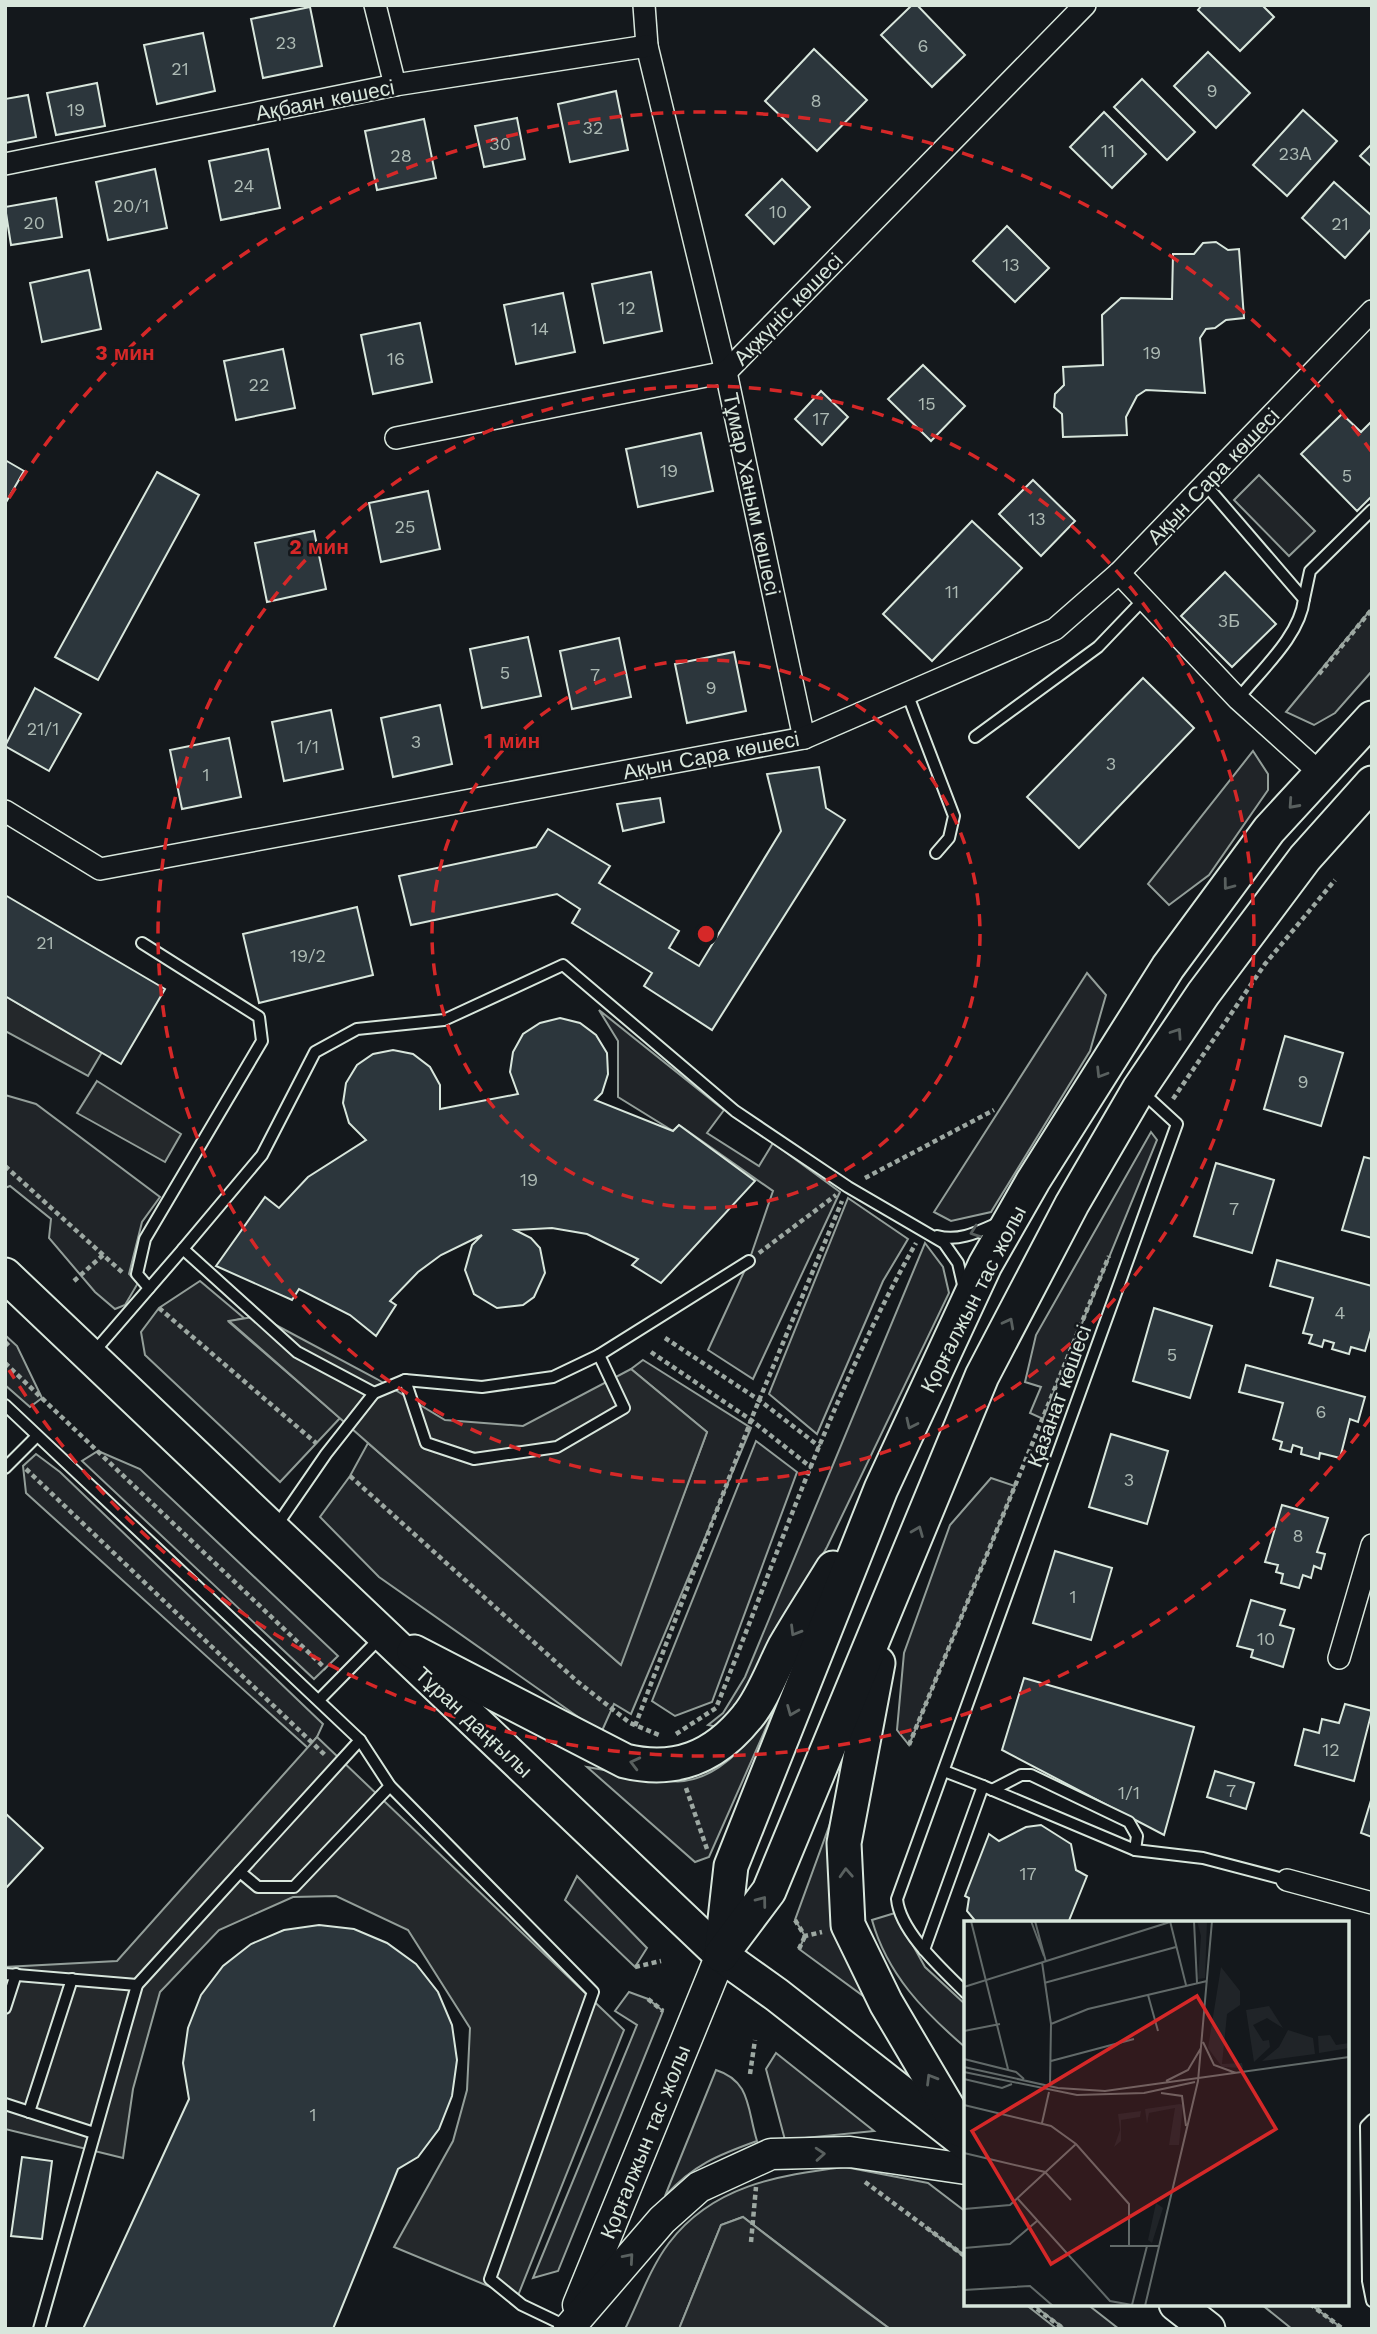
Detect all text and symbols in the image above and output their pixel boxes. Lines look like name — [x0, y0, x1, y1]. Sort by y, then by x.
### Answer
house number: 23 — [276, 32, 297, 53]
house number: 6 — [918, 35, 928, 56]
house number: 21 — [171, 58, 189, 79]
street label: Ақбаян көшесі — [253, 74, 397, 126]
house number: 9 — [1206, 80, 1218, 101]
house number: 8 — [810, 90, 822, 111]
house number: 19 — [67, 99, 85, 120]
house number: 32 — [583, 117, 604, 138]
house number: 30 — [489, 133, 511, 154]
house number: 11 — [1101, 140, 1115, 161]
house number: 23А — [1279, 143, 1312, 164]
house number: 28 — [390, 145, 412, 166]
house number: 24 — [234, 175, 254, 196]
house number: 20/1 — [113, 195, 149, 216]
house number: 10 — [769, 201, 787, 222]
house number: 20 — [23, 212, 45, 233]
house number: 21 — [1331, 213, 1349, 234]
street label: Ақжүніс көшесі — [728, 248, 848, 370]
house number: 13 — [1002, 254, 1020, 275]
house number: 12 — [618, 297, 636, 318]
house number: 14 — [531, 318, 549, 339]
text: 3 мин — [95, 340, 155, 365]
house number: 19 — [1143, 342, 1161, 363]
house number: 16 — [387, 348, 405, 369]
house number: 22 — [249, 374, 270, 395]
street label: Тұмар Ханым көшесі — [718, 390, 786, 598]
house number: 15 — [918, 393, 936, 414]
street label: Ақын Сара көшесі — [1142, 403, 1284, 549]
house number: 17 — [812, 408, 830, 429]
house number: 19 — [660, 460, 678, 481]
house number: 5 — [1342, 465, 1352, 486]
house number: 13 — [1028, 508, 1046, 529]
house number: 25 — [395, 516, 415, 537]
text: 2 мин — [289, 534, 349, 559]
house number: 11 — [945, 581, 959, 602]
house number: 3Б — [1218, 610, 1240, 631]
house number: 5 — [500, 662, 510, 683]
house number: 7 — [590, 664, 600, 685]
house number: 9 — [705, 677, 717, 698]
house number: 21/1 — [27, 718, 59, 739]
street label: Ақын Сара көшесі — [621, 726, 801, 784]
text: 1 мин — [484, 728, 540, 753]
house number: 3 — [411, 731, 421, 752]
house number: 1/1 — [297, 736, 319, 757]
house number: 3 — [1106, 753, 1116, 774]
house number: 1 — [202, 764, 210, 785]
one-way arrow — [1288, 796, 1301, 809]
one-way arrow — [1224, 877, 1236, 890]
centre of rings — [694, 922, 718, 946]
house number: 21 — [36, 932, 54, 953]
house number: 19/2 — [290, 945, 326, 966]
one-way arrow — [1169, 1027, 1182, 1040]
one-way arrow — [1097, 1066, 1110, 1079]
house number: 9 — [1297, 1071, 1309, 1092]
house number: 19 — [520, 1169, 538, 1190]
house number: 7 — [1229, 1198, 1239, 1219]
street label: Қорғалжын тас жолы — [915, 1201, 1031, 1397]
one-way arrow — [970, 1224, 982, 1238]
house number: 4 — [1335, 1302, 1346, 1323]
one-way arrow — [1001, 1318, 1014, 1330]
street label: Қазанат көшесі — [1022, 1322, 1096, 1470]
house number: 5 — [1167, 1344, 1177, 1365]
house number: 6 — [1316, 1401, 1326, 1422]
one-way arrow — [906, 1417, 920, 1429]
house number: 3 — [1124, 1469, 1134, 1490]
house number: 8 — [1292, 1525, 1304, 1546]
one-way arrow — [909, 1526, 923, 1538]
house number: 1 — [1069, 1586, 1077, 1607]
one-way arrow — [790, 1623, 803, 1636]
house number: 10 — [1257, 1628, 1275, 1649]
street label: Тұран даңғылы — [410, 1661, 538, 1783]
one-way arrow — [787, 1705, 801, 1717]
house number: 12 — [1322, 1739, 1340, 1760]
one-way arrow — [629, 1757, 641, 1772]
house number: 7 — [1226, 1780, 1236, 1801]
house number: 1/1 — [1118, 1782, 1140, 1803]
house number: 17 — [1019, 1863, 1037, 1884]
one-way arrow — [838, 1867, 853, 1878]
one-way arrow — [754, 1896, 767, 1909]
inset map — [964, 1921, 1349, 2306]
street label: Қорғалжын тас жолы — [595, 2042, 695, 2242]
one-way arrow — [926, 2074, 939, 2087]
house number: 1 — [309, 2104, 317, 2125]
one-way arrow — [814, 2147, 825, 2162]
one-way arrow — [621, 2253, 633, 2266]

